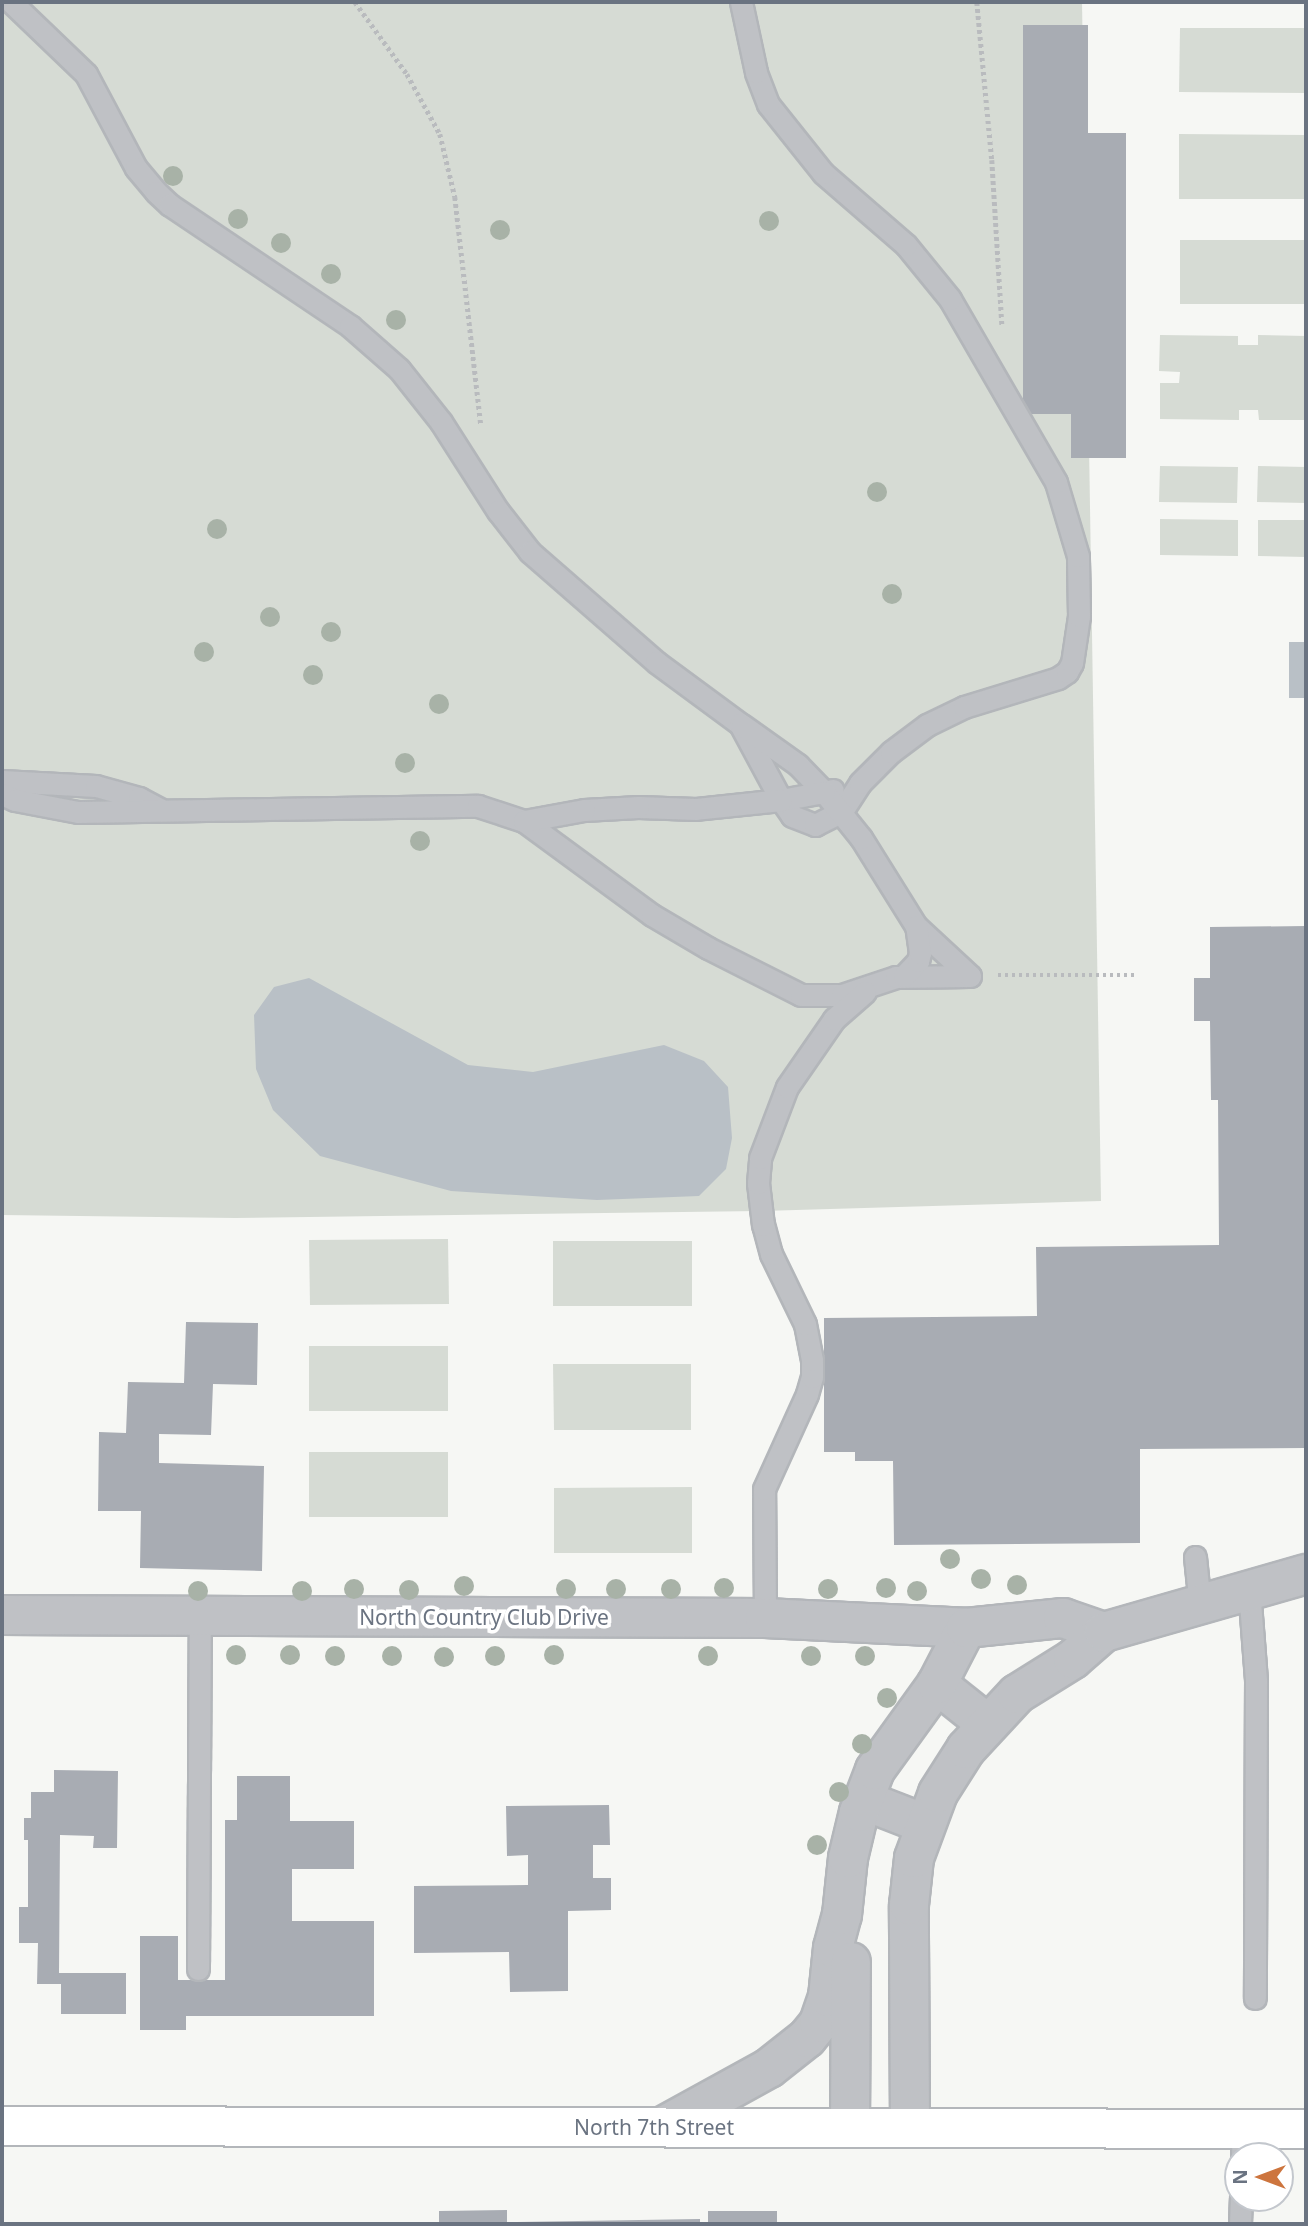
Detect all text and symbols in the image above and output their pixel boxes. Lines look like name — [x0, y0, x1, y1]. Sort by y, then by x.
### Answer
street label: North Country Club Drive — [359, 1604, 609, 1630]
street label: North 7th Street — [574, 2114, 734, 2140]
north arrow — [1224, 2142, 1294, 2212]
text: N — [1227, 2169, 1253, 2185]

